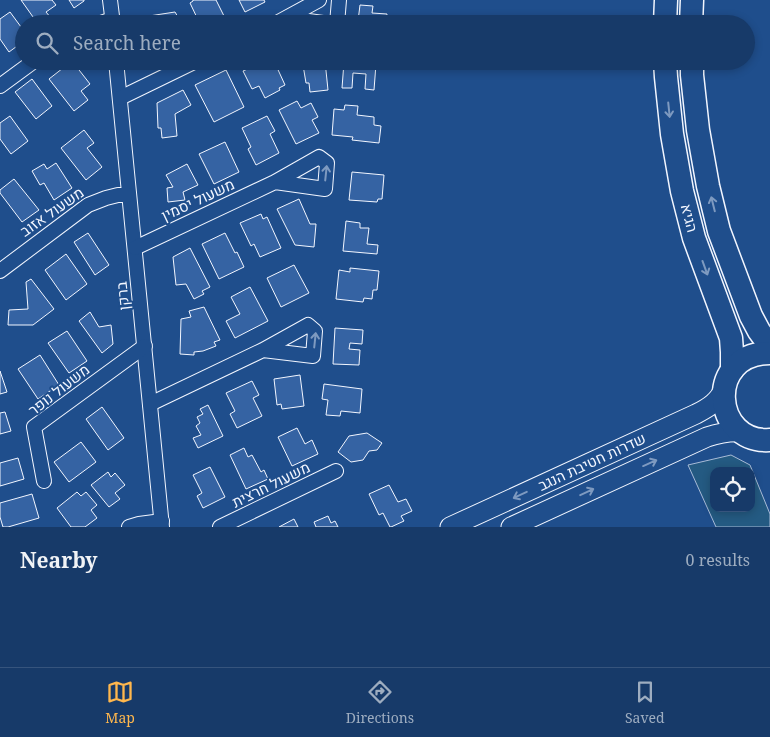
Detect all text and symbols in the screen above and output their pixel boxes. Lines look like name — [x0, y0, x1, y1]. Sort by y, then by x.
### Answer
search box — [15, 15, 755, 70]
icon: search — [33, 29, 61, 57]
text: Search here — [73, 30, 181, 56]
one-way arrow — [664, 101, 674, 117]
one-way arrow — [321, 165, 331, 181]
street label: משעול יסמין — [158, 173, 237, 225]
street label: משעול אזוב — [16, 182, 87, 240]
one-way arrow — [708, 197, 717, 213]
street label: הגיא — [677, 201, 703, 234]
one-way arrow — [701, 260, 710, 275]
street label: ברקן — [111, 281, 133, 312]
one-way arrow — [310, 333, 319, 349]
street label: משעול נופר — [24, 359, 93, 419]
street label: שדרות חטיבת הנגב — [534, 427, 649, 495]
street label: משעול חרצית — [228, 457, 313, 512]
one-way arrow — [642, 458, 657, 467]
map controls — [710, 467, 755, 512]
button: locate — [710, 467, 755, 512]
one-way arrow — [579, 487, 594, 496]
one-way arrow — [513, 490, 528, 500]
text: Nearby — [20, 546, 98, 574]
text: 0 results — [686, 549, 750, 571]
tab: Map — [105, 678, 135, 727]
tab: Directions — [346, 678, 414, 727]
tab: Saved — [625, 678, 665, 727]

